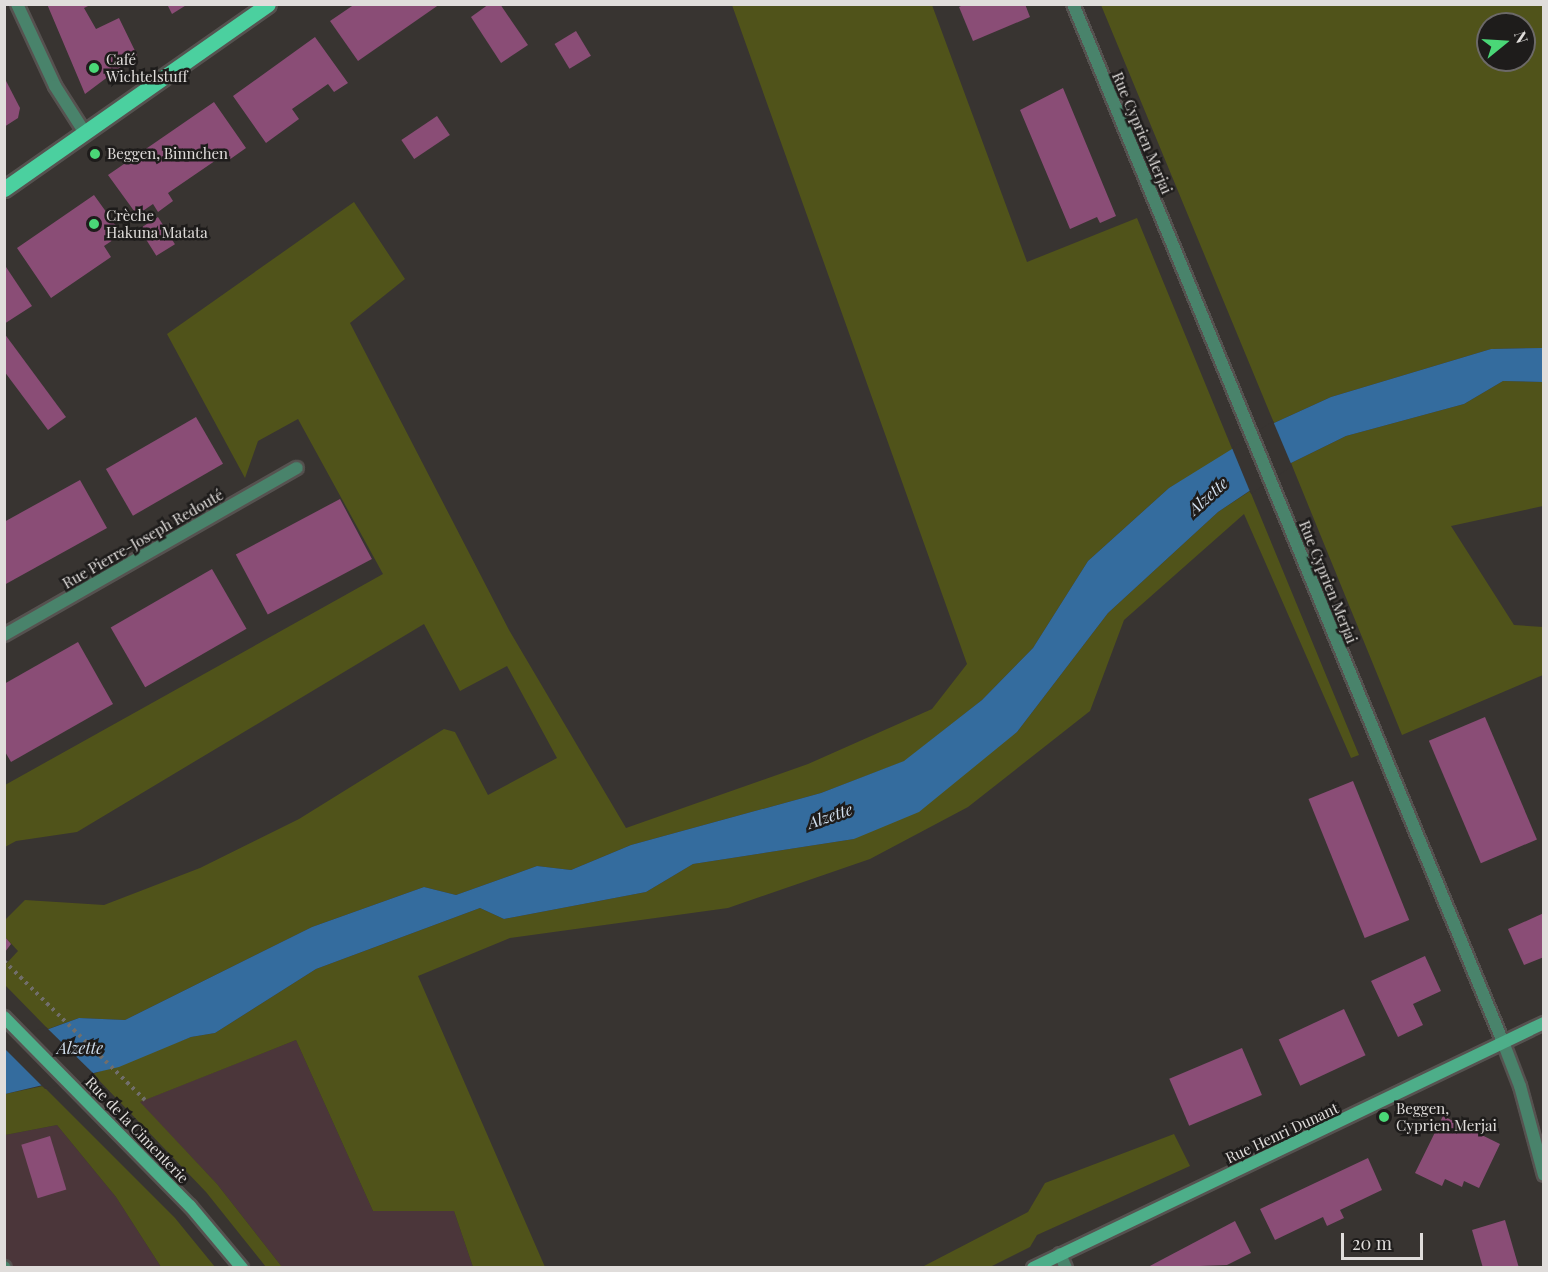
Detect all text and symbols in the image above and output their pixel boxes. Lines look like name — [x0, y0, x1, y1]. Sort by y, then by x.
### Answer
north arrow — [1476, 12, 1536, 72]
text: N — [1510, 28, 1533, 46]
place label: Café Wichtelstuff — [106, 50, 187, 85]
marker: Café Wichtelstuff — [87, 61, 101, 75]
street label: Rue Cyprien Merjai — [1108, 69, 1176, 197]
place label: Beggen, Binnchen — [107, 145, 228, 163]
marker: Beggen, Binnchen — [88, 147, 102, 161]
place label: Crèche Hakuna Matata — [106, 206, 208, 241]
marker: Crèche Hakuna Matata — [87, 217, 101, 231]
water label: Alzette — [1184, 473, 1232, 519]
street label: Rue Pierre-Joseph Redouté — [59, 485, 227, 593]
street label: Rue Cyprien Merjai — [1295, 518, 1361, 646]
water label: Alzette — [805, 799, 855, 833]
water label: Alzette — [57, 1038, 103, 1058]
street label: Rue de la Cimenterie — [81, 1073, 193, 1187]
street label: Rue Henri Dunant — [1223, 1099, 1341, 1167]
place label: Beggen, Cyprien Merjai — [1396, 1099, 1497, 1134]
marker: Beggen, Cyprien Merjai — [1377, 1110, 1391, 1124]
scale bar — [1344, 1221, 1426, 1259]
text: 20 m — [1352, 1231, 1392, 1255]

